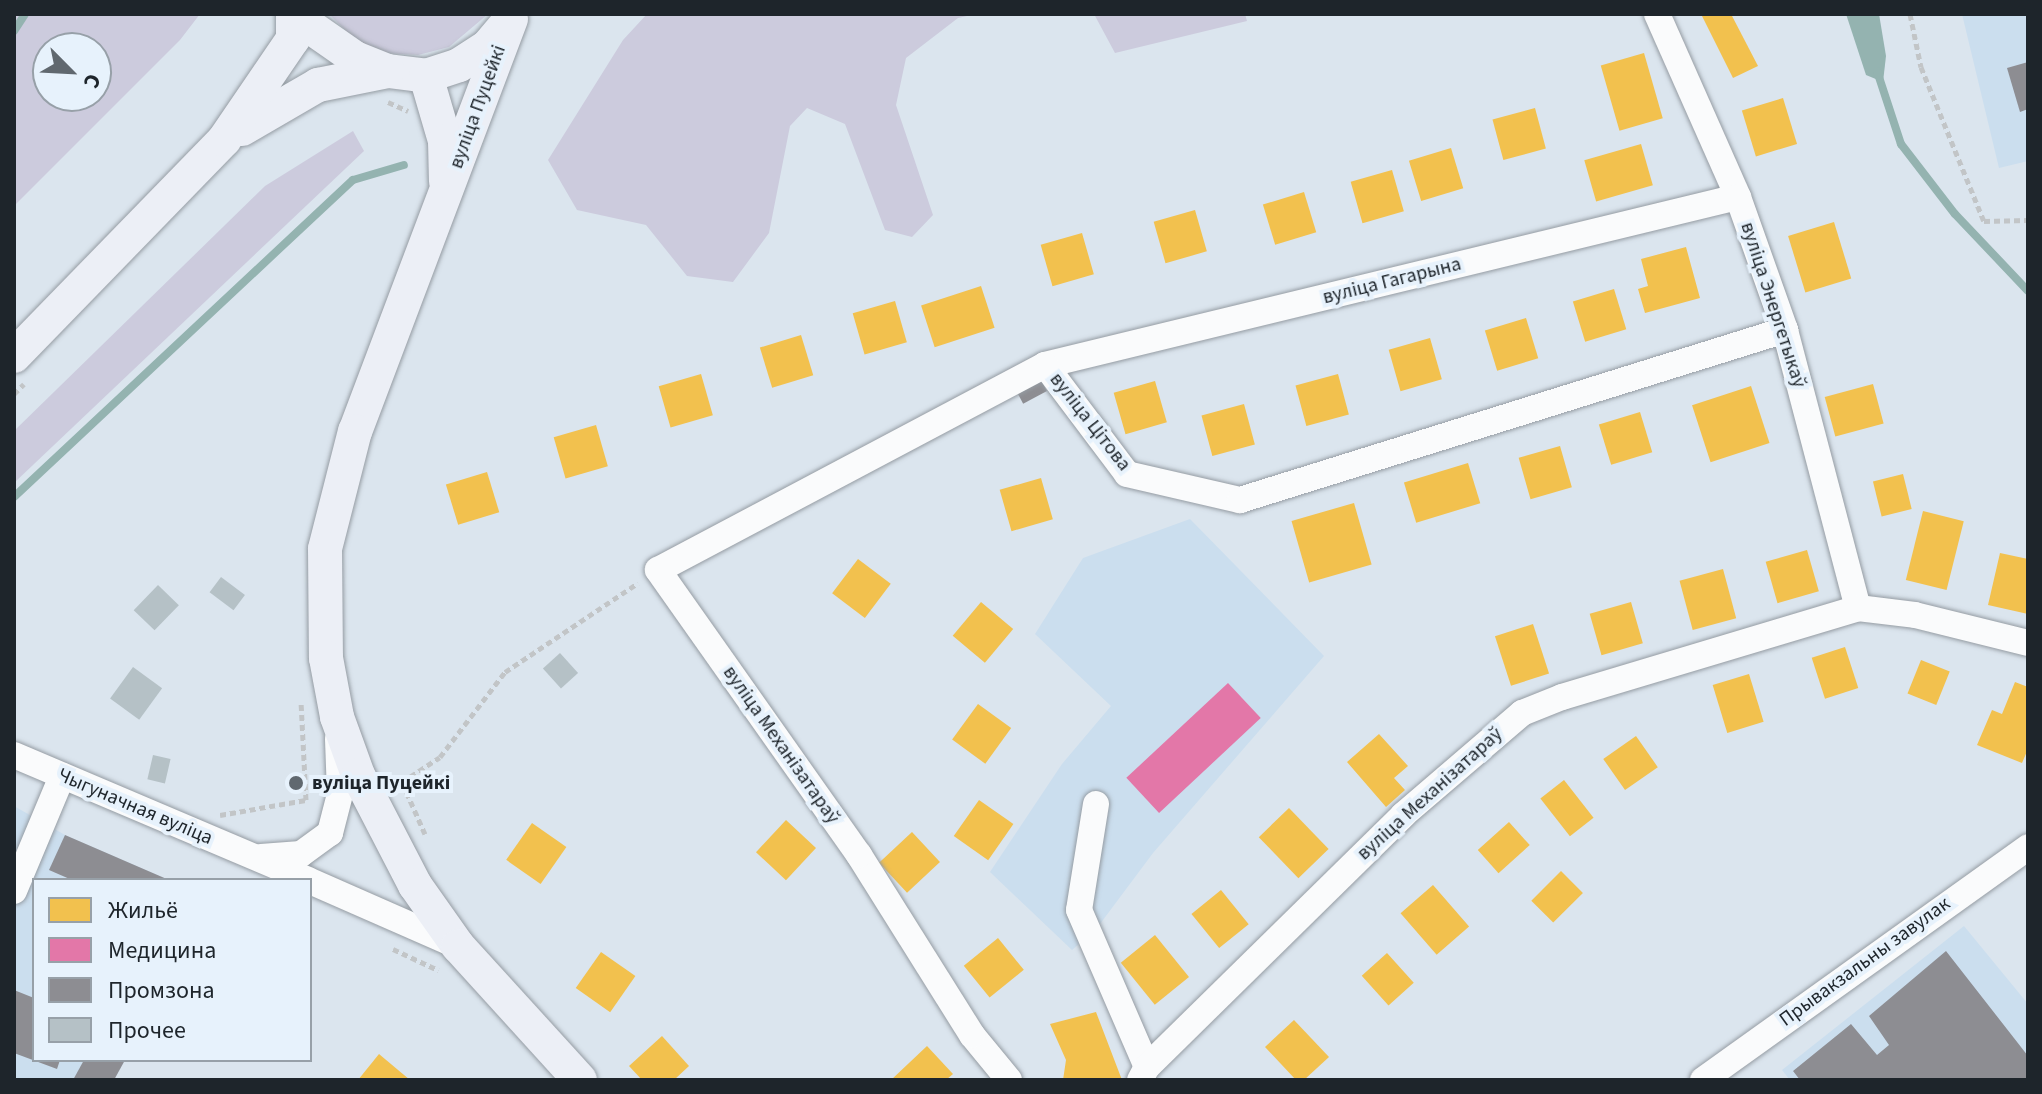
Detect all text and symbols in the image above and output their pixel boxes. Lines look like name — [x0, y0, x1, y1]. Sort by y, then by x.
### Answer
north arrow — [32, 32, 112, 112]
street label: вуліца Пуцейкі — [445, 42, 511, 172]
text: С — [75, 69, 109, 93]
street label: вуліца Энергетыкаў — [1735, 219, 1811, 391]
street label: вуліца Гагарына — [1320, 252, 1464, 310]
street label: вуліца Цітова — [1044, 368, 1136, 476]
street label: вуліца Механізатараў — [717, 661, 845, 829]
street label: вуліца Механізатараў — [1352, 722, 1508, 866]
street label: Чыгуначная вуліца — [54, 764, 216, 850]
place label: вуліца Пуцейкі — [312, 771, 450, 795]
marker: вуліца Пуцейкі — [287, 774, 305, 792]
legend — [32, 878, 312, 1062]
street label: Прывакзальны завулак — [1775, 892, 1955, 1032]
text: Жильё — [108, 893, 178, 928]
text: Медицина — [108, 933, 216, 968]
text: Промзона — [108, 973, 215, 1008]
text: Прочее — [108, 1013, 186, 1048]

